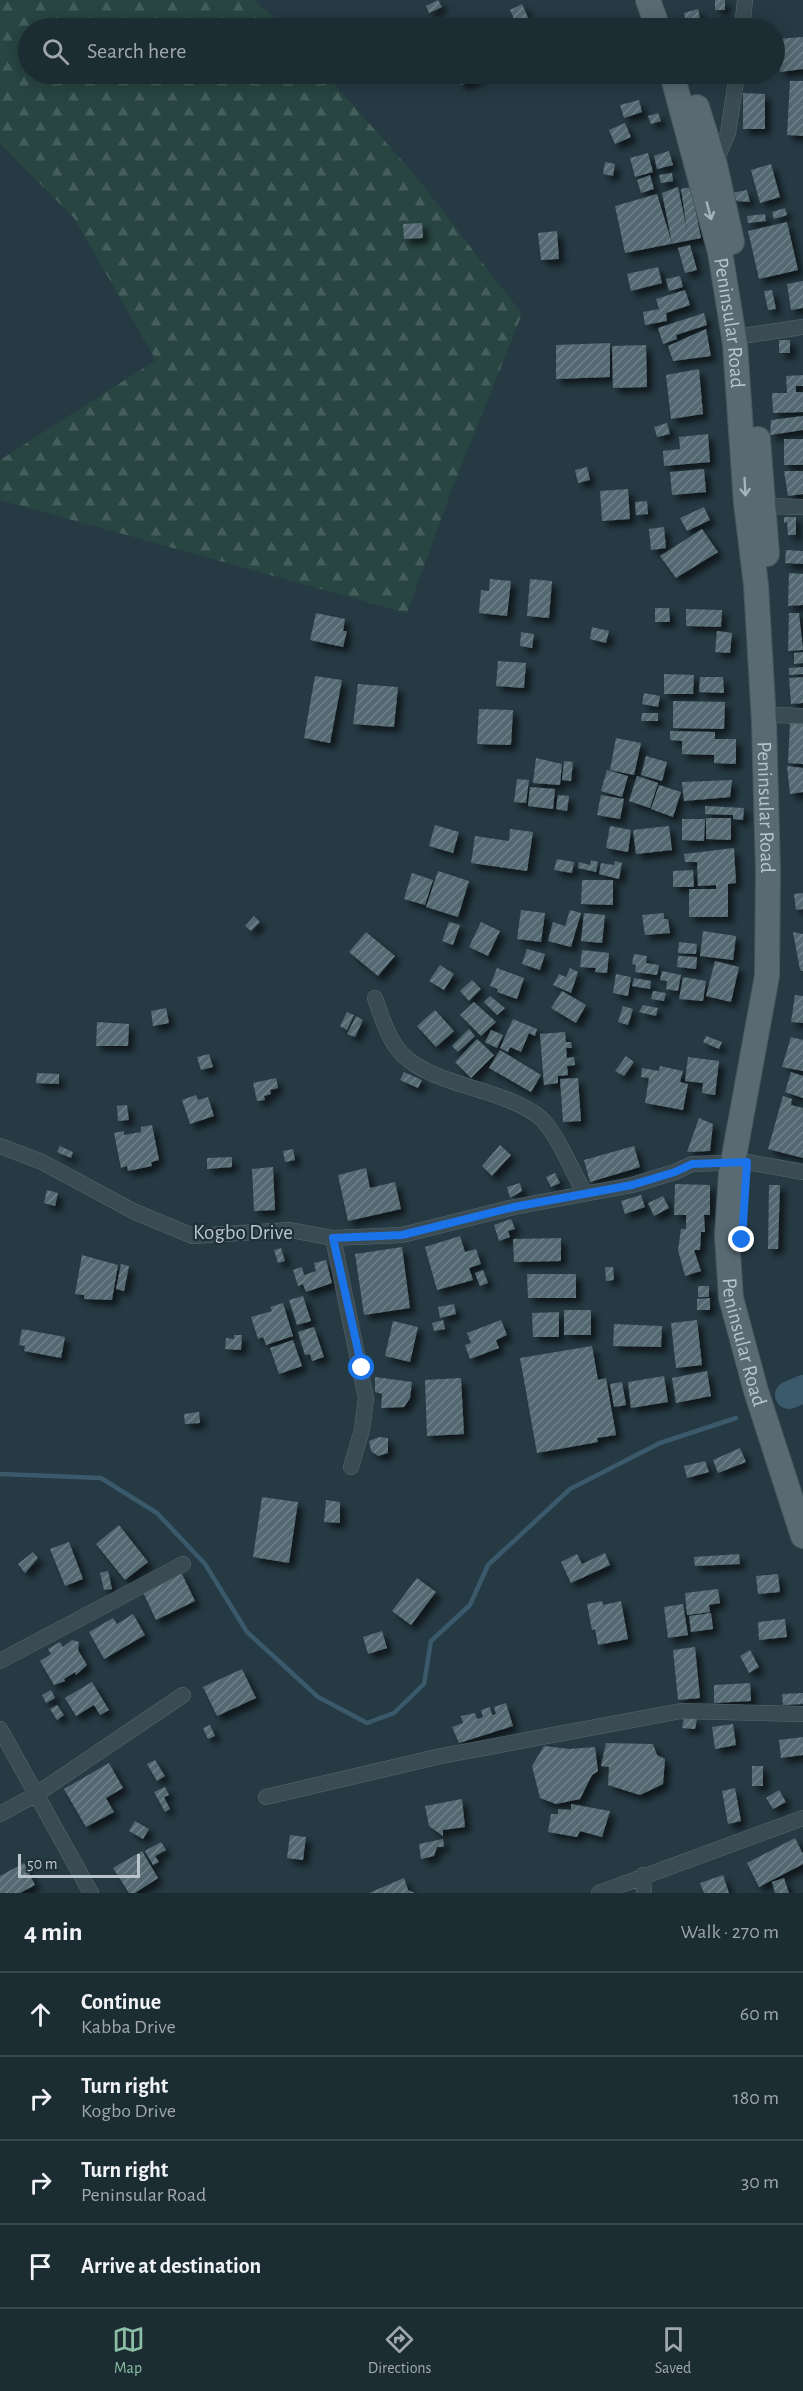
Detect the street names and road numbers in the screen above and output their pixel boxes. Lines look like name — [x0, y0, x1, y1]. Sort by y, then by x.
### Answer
street label: Peninsular Road — [710, 256, 748, 389]
street label: Peninsular Road — [754, 741, 778, 873]
street label: Kogbo Drive — [193, 1222, 293, 1243]
street label: Peninsular Road — [719, 1277, 770, 1409]

